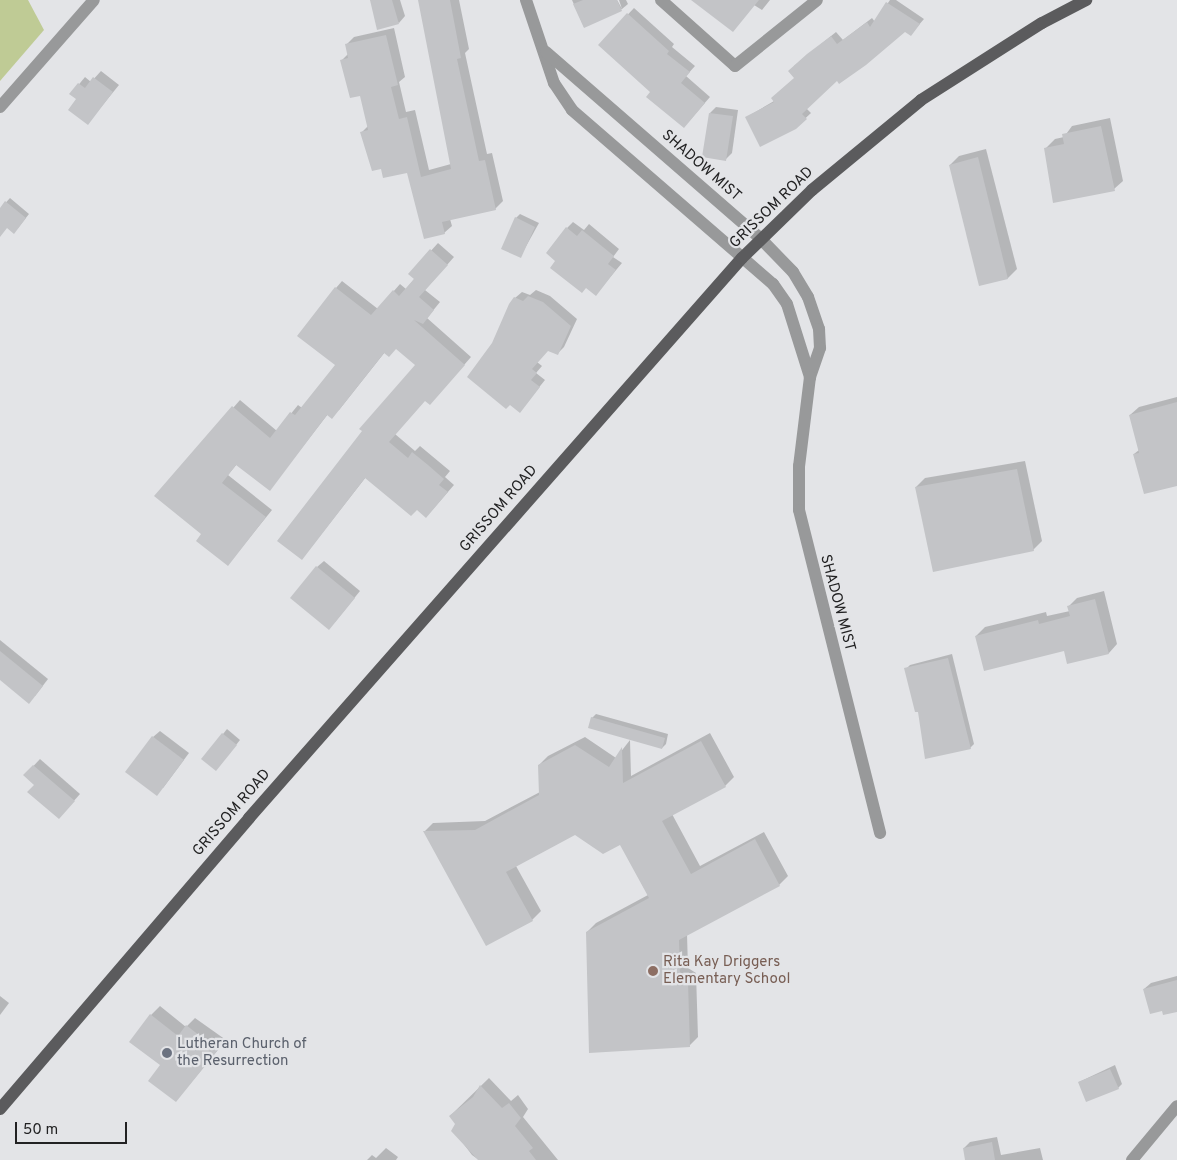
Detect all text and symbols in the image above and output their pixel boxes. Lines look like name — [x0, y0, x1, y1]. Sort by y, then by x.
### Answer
street label: SHADOW MIST — [658, 127, 744, 205]
street label: GRISSOM ROAD — [726, 164, 818, 252]
street label: GRISSOM ROAD — [456, 462, 542, 556]
street label: SHADOW MIST — [815, 553, 859, 653]
street label: GRISSOM ROAD — [189, 766, 275, 860]
place label: Rita Kay Driggers Elementary School — [663, 953, 790, 988]
marker: Rita Kay Driggers Elementary School — [647, 965, 659, 977]
place label: Lutheran Church of the Resurrection — [177, 1035, 307, 1070]
marker: Lutheran Church of the Resurrection — [161, 1047, 173, 1059]
scale bar — [18, 1112, 130, 1144]
text: 50 m — [23, 1121, 58, 1140]

